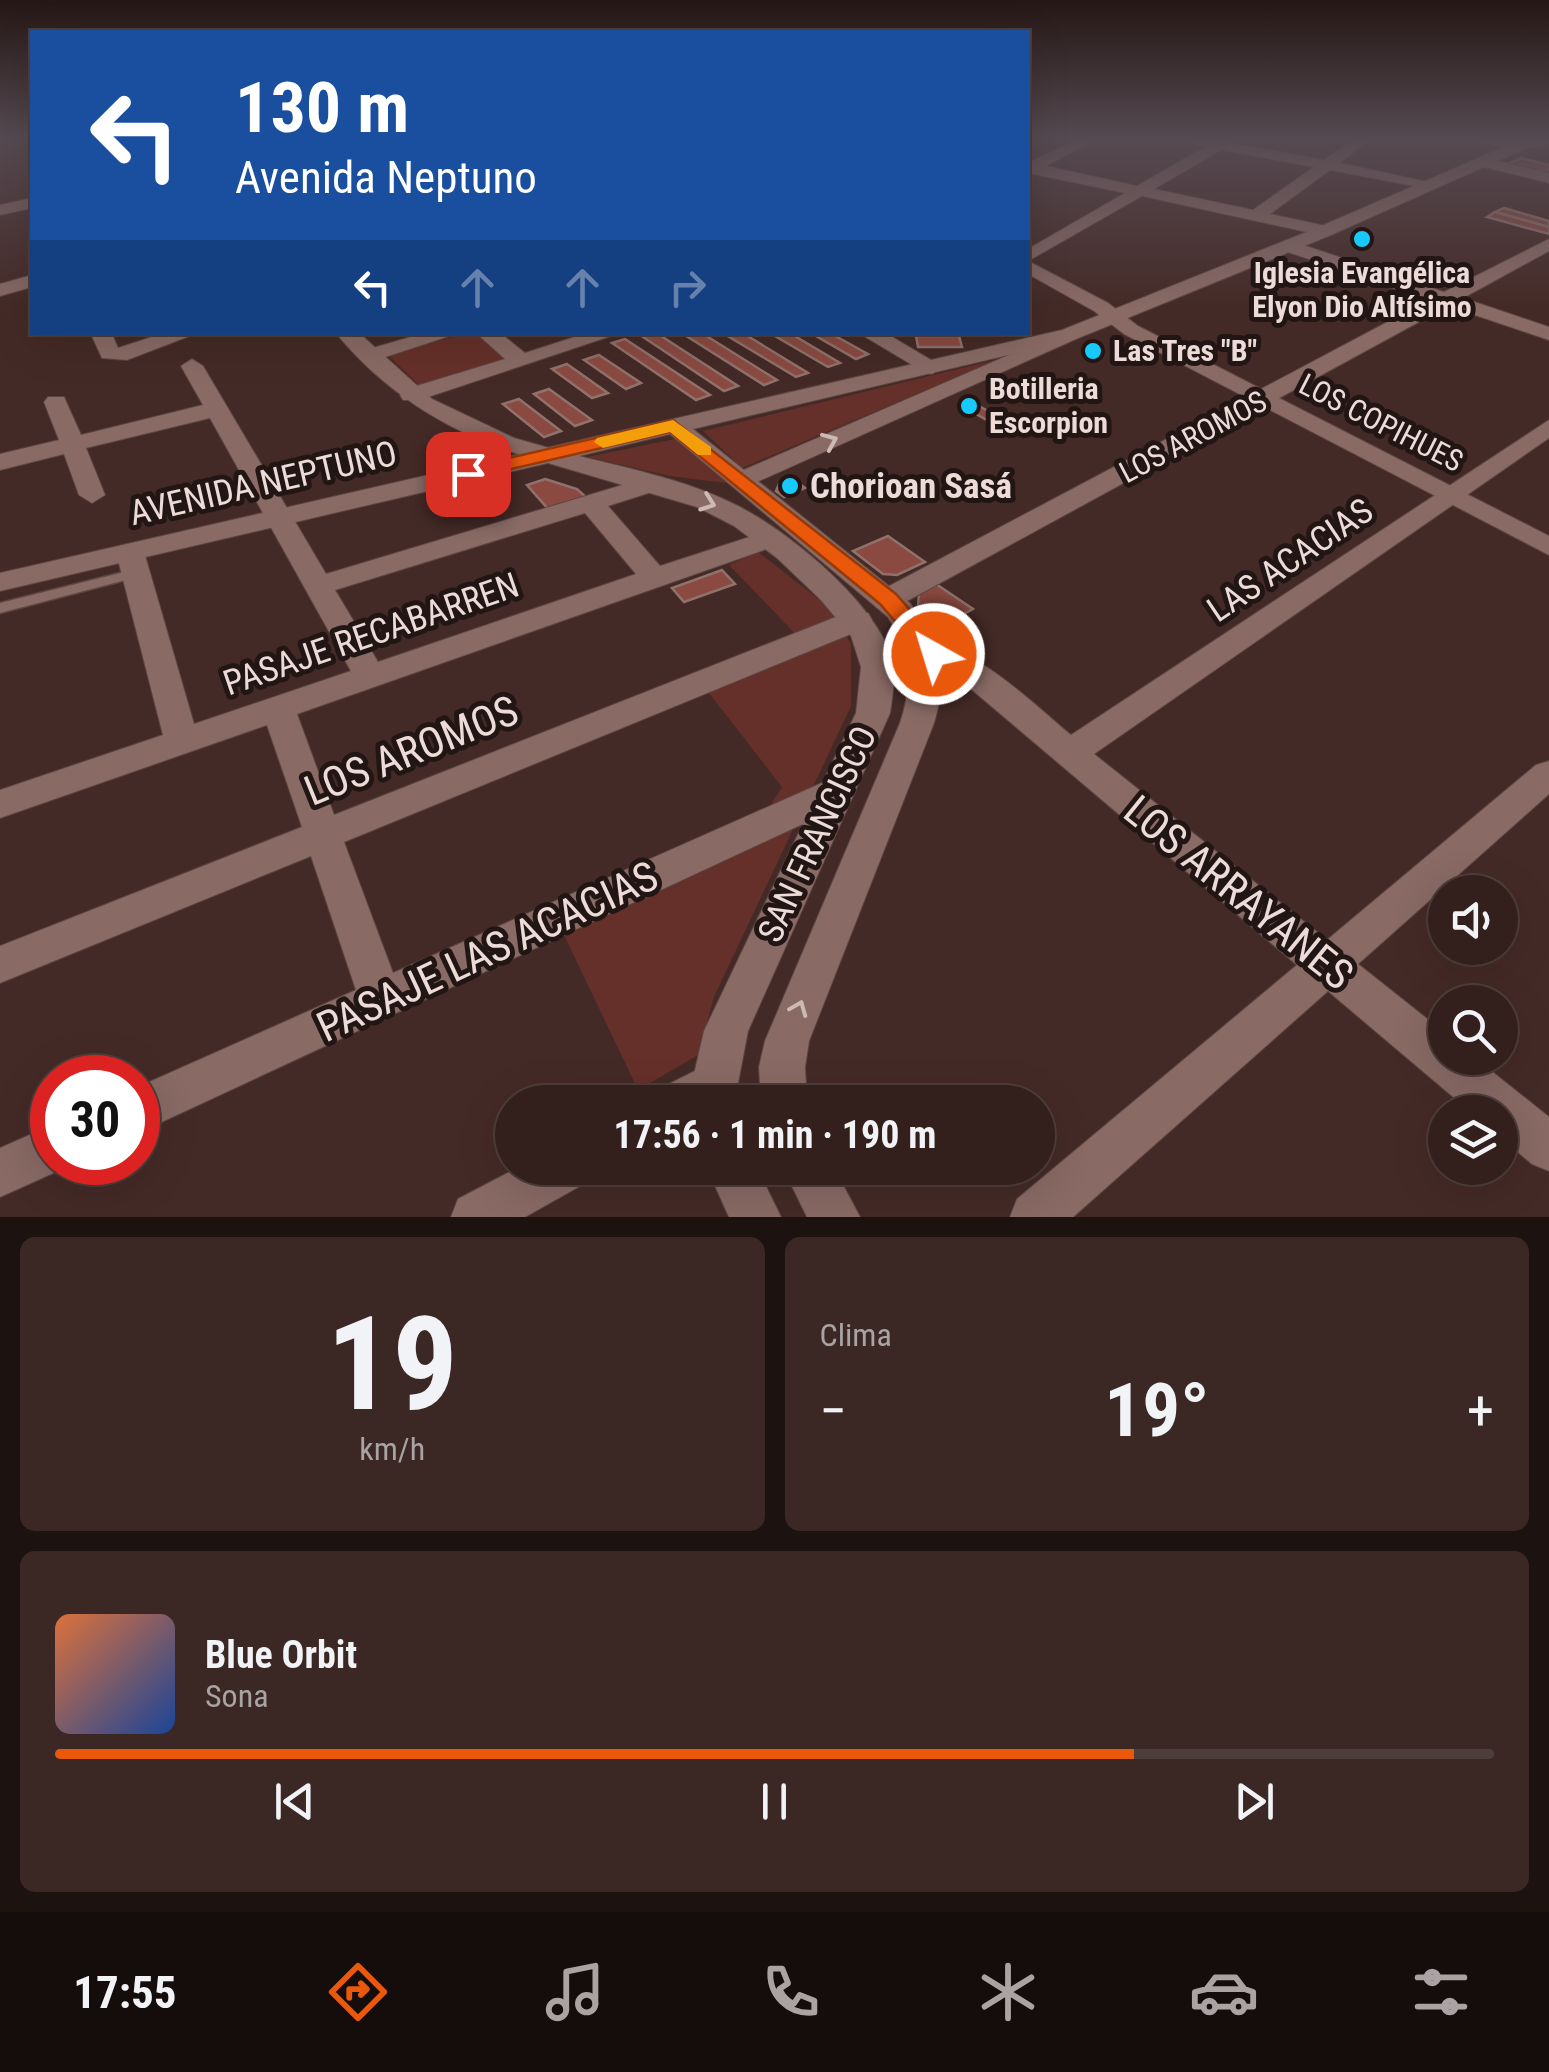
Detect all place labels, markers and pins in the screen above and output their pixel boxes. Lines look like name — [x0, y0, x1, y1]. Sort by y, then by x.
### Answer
marker: Iglesia Evangélica Elyon Dio Altísimo — [1351, 228, 1373, 250]
place label: Iglesia Evangélica Elyon Dio Altísimo — [1252, 255, 1472, 324]
place label: Las Tres "B" — [1113, 333, 1257, 368]
marker: Las Tres "B" — [1082, 340, 1104, 362]
place label: Botilleria Escorpion — [989, 371, 1108, 440]
marker: Botilleria Escorpion — [958, 395, 980, 417]
pin — [426, 432, 511, 517]
place label: Chorioan Sasá — [810, 466, 1012, 507]
marker: Chorioan Sasá — [779, 475, 801, 497]

